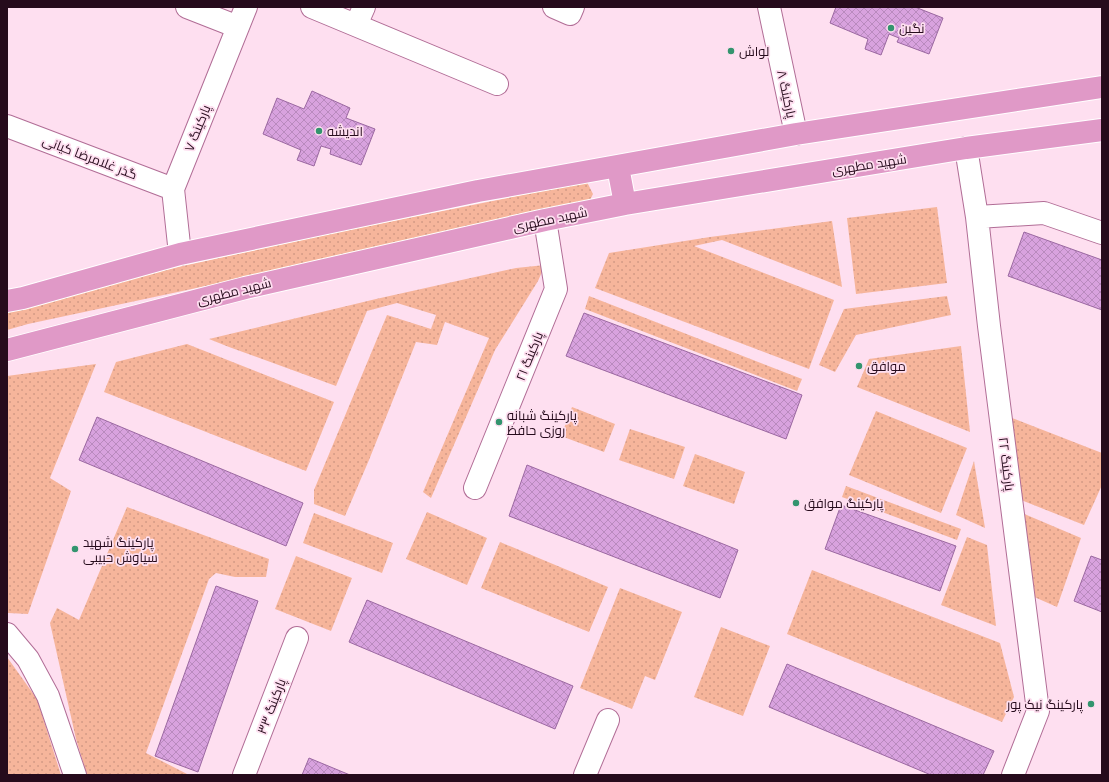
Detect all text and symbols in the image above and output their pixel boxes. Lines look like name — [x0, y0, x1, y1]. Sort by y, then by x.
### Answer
place label: نگین — [899, 20, 925, 36]
marker: نگین — [886, 23, 896, 33]
place label: لواش — [739, 43, 769, 59]
marker: لواش — [726, 46, 736, 56]
street label: پارکینگ ۸ — [772, 69, 800, 120]
street label: پارکینگ ۷ — [180, 102, 216, 154]
place label: اندیشه — [327, 123, 363, 139]
marker: اندیشه — [314, 126, 324, 136]
street label: گذر غلامرضا کیانی — [41, 132, 139, 182]
street label: شهید مطهری — [830, 150, 908, 178]
street label: شهید مطهری — [511, 203, 589, 235]
street label: شهید مطهری — [195, 274, 273, 308]
street label: پارکینگ ۲۱ — [512, 329, 548, 384]
place label: موافق — [867, 358, 906, 374]
marker: موافق — [854, 361, 864, 371]
place label: پارکینگ شبانه روزی حافظ — [507, 407, 577, 438]
marker: پارکینگ شبانه روزی حافظ — [494, 417, 504, 427]
street label: پارکینگ ۲۲ — [994, 436, 1018, 493]
place label: پارکینگ موافق — [804, 495, 884, 513]
marker: پارکینگ موافق — [791, 498, 801, 508]
place label: پارکینگ شهید سیاوش حبیبی — [83, 534, 158, 565]
marker: پارکینگ شهید سیاوش حبیبی — [70, 544, 80, 554]
street label: پارکینگ ۳۳ — [253, 676, 291, 737]
place label: پارکینگ نیک پور — [1006, 696, 1084, 714]
marker: پارکینگ نیک پور — [1086, 699, 1096, 709]

